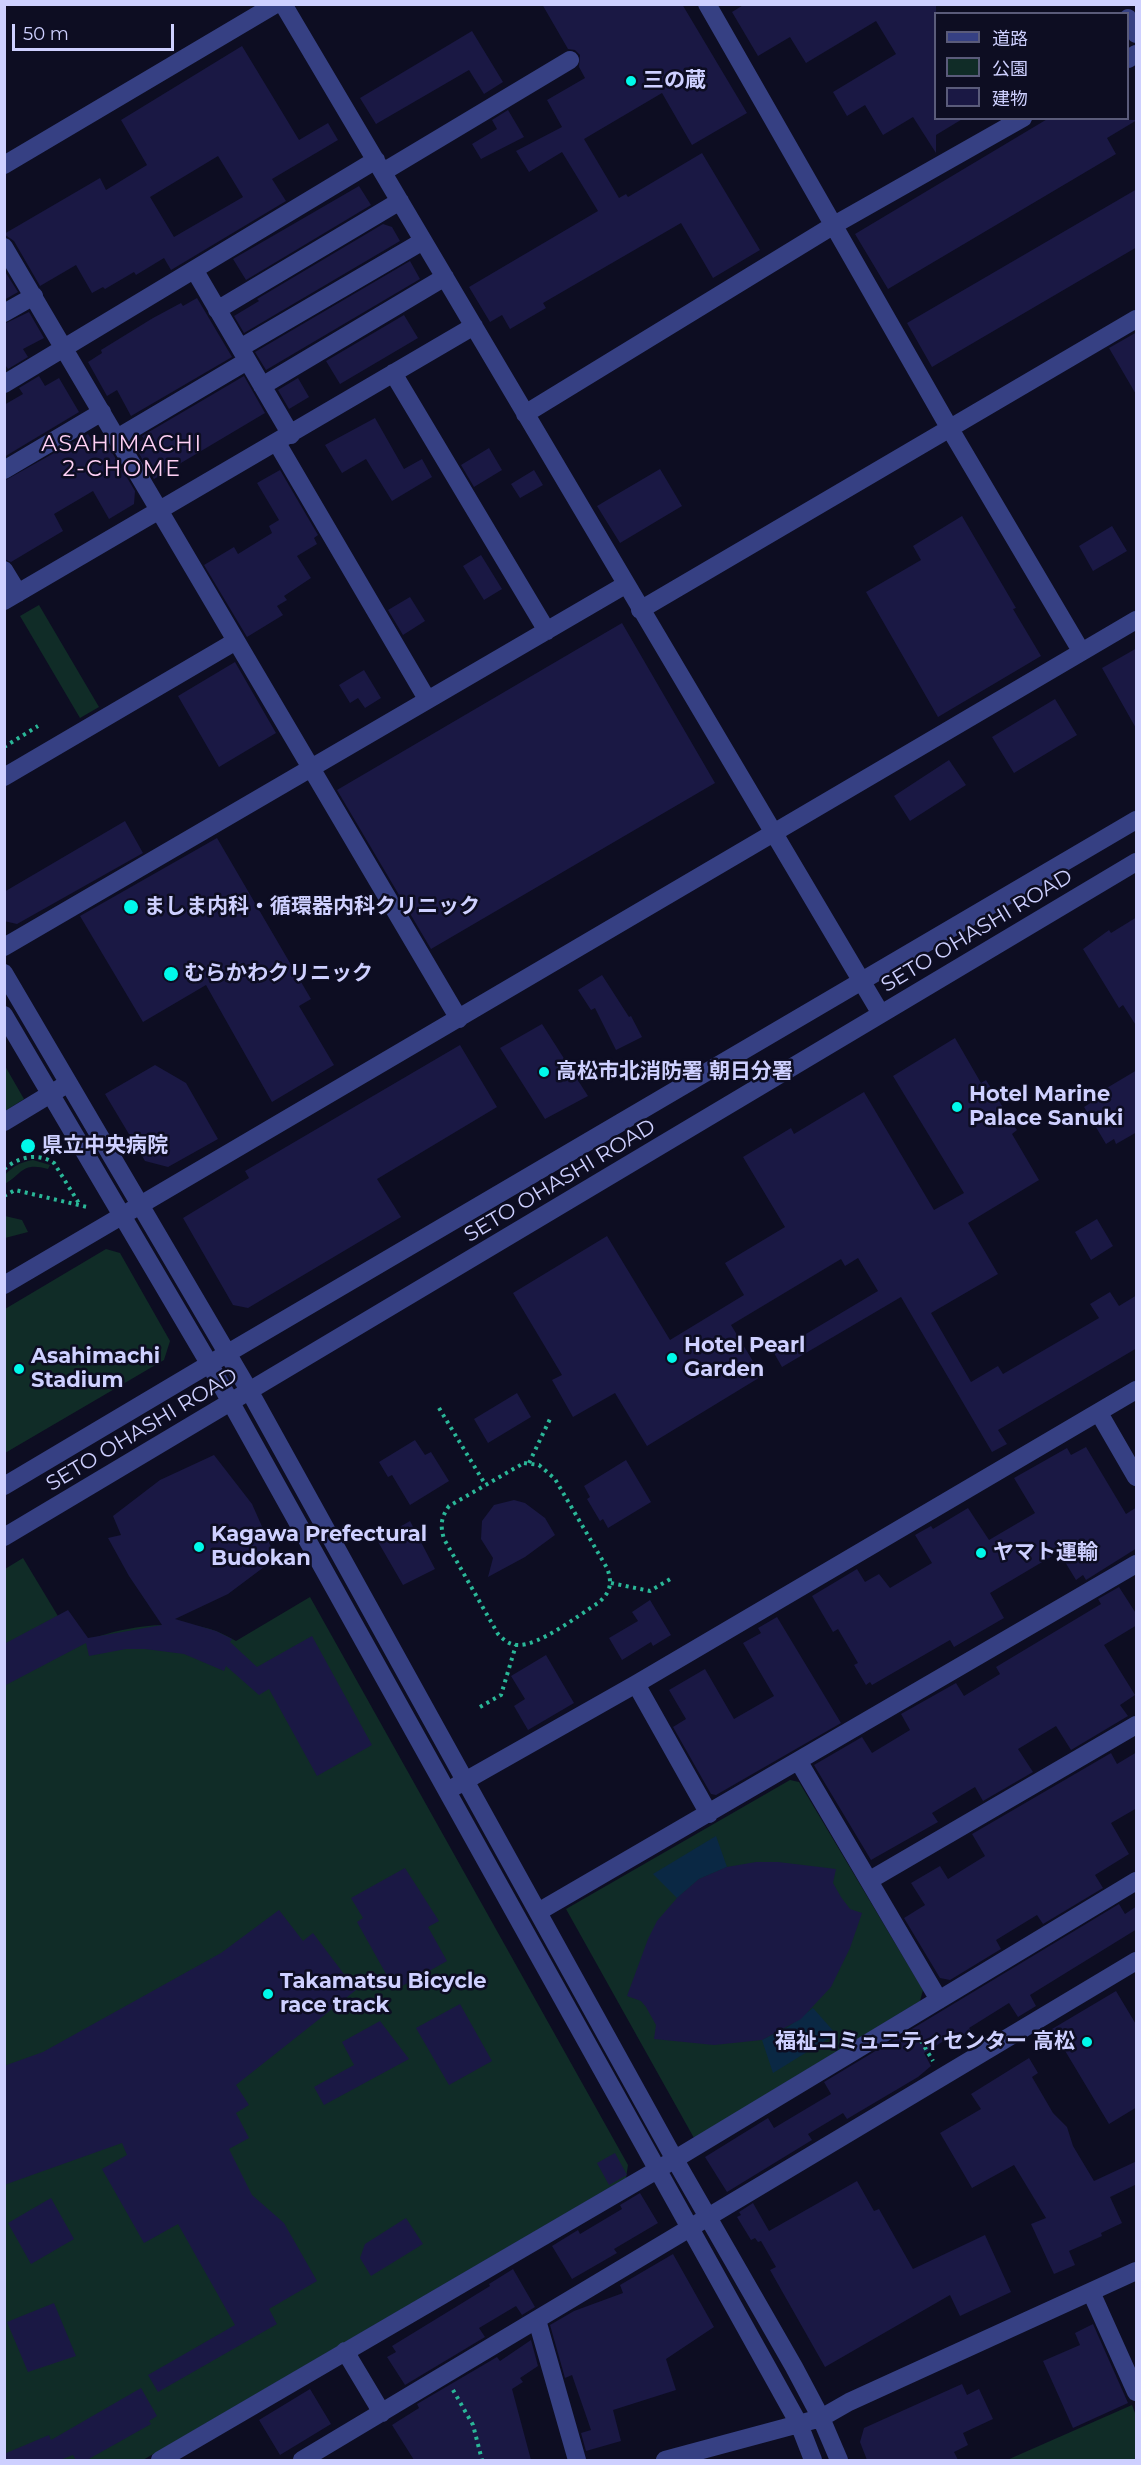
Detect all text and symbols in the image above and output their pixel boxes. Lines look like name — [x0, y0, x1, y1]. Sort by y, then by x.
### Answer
scale bar — [15, 12, 177, 50]
legend — [934, 12, 1129, 120]
text: 50 m — [23, 23, 69, 45]
text: 道路 — [992, 28, 1028, 50]
text: 公園 — [992, 58, 1028, 80]
place label: 三の蔵 — [643, 68, 706, 94]
marker: 三の蔵 — [624, 74, 638, 88]
text: 建物 — [992, 88, 1028, 110]
district label: ASAHIMACHI 2-CHOME — [41, 432, 203, 484]
street label: SETO OHASHI ROAD — [877, 864, 1077, 998]
place label: ましま内科・循環器内科クリニック — [144, 894, 480, 920]
marker: ましま内科・循環器内科クリニック — [122, 898, 140, 916]
place label: むらかわクリニック — [184, 961, 373, 987]
marker: むらかわクリニック — [162, 965, 180, 983]
place label: 高松市北消防署 朝日分署 — [556, 1059, 793, 1085]
marker: 高松市北消防署 朝日分署 — [537, 1065, 551, 1079]
place label: Hotel Marine Palace Sanuki — [969, 1082, 1123, 1132]
marker: Hotel Marine Palace Sanuki — [950, 1100, 964, 1114]
street label: SETO OHASHI ROAD — [460, 1114, 660, 1248]
place label: 県立中央病院 — [42, 1133, 168, 1159]
marker: 県立中央病院 — [19, 1137, 37, 1155]
place label: Hotel Pearl Garden — [684, 1333, 805, 1383]
place label: Asahimachi Stadium — [31, 1344, 160, 1394]
marker: Hotel Pearl Garden — [665, 1351, 679, 1365]
marker: Asahimachi Stadium — [12, 1362, 26, 1376]
street label: SETO OHASHI ROAD — [42, 1363, 242, 1497]
place label: Kagawa Prefectural Budokan — [211, 1522, 427, 1572]
marker: Kagawa Prefectural Budokan — [192, 1540, 206, 1554]
place label: ヤマト運輸 — [993, 1540, 1098, 1566]
marker: ヤマト運輸 — [974, 1546, 988, 1560]
place label: Takamatsu Bicycle race track — [280, 1969, 486, 2019]
marker: Takamatsu Bicycle race track — [261, 1987, 275, 2001]
place label: 福祉コミュニティセンター 高松 — [775, 2029, 1075, 2055]
marker: 福祉コミュニティセンター 高松 — [1080, 2035, 1094, 2049]

